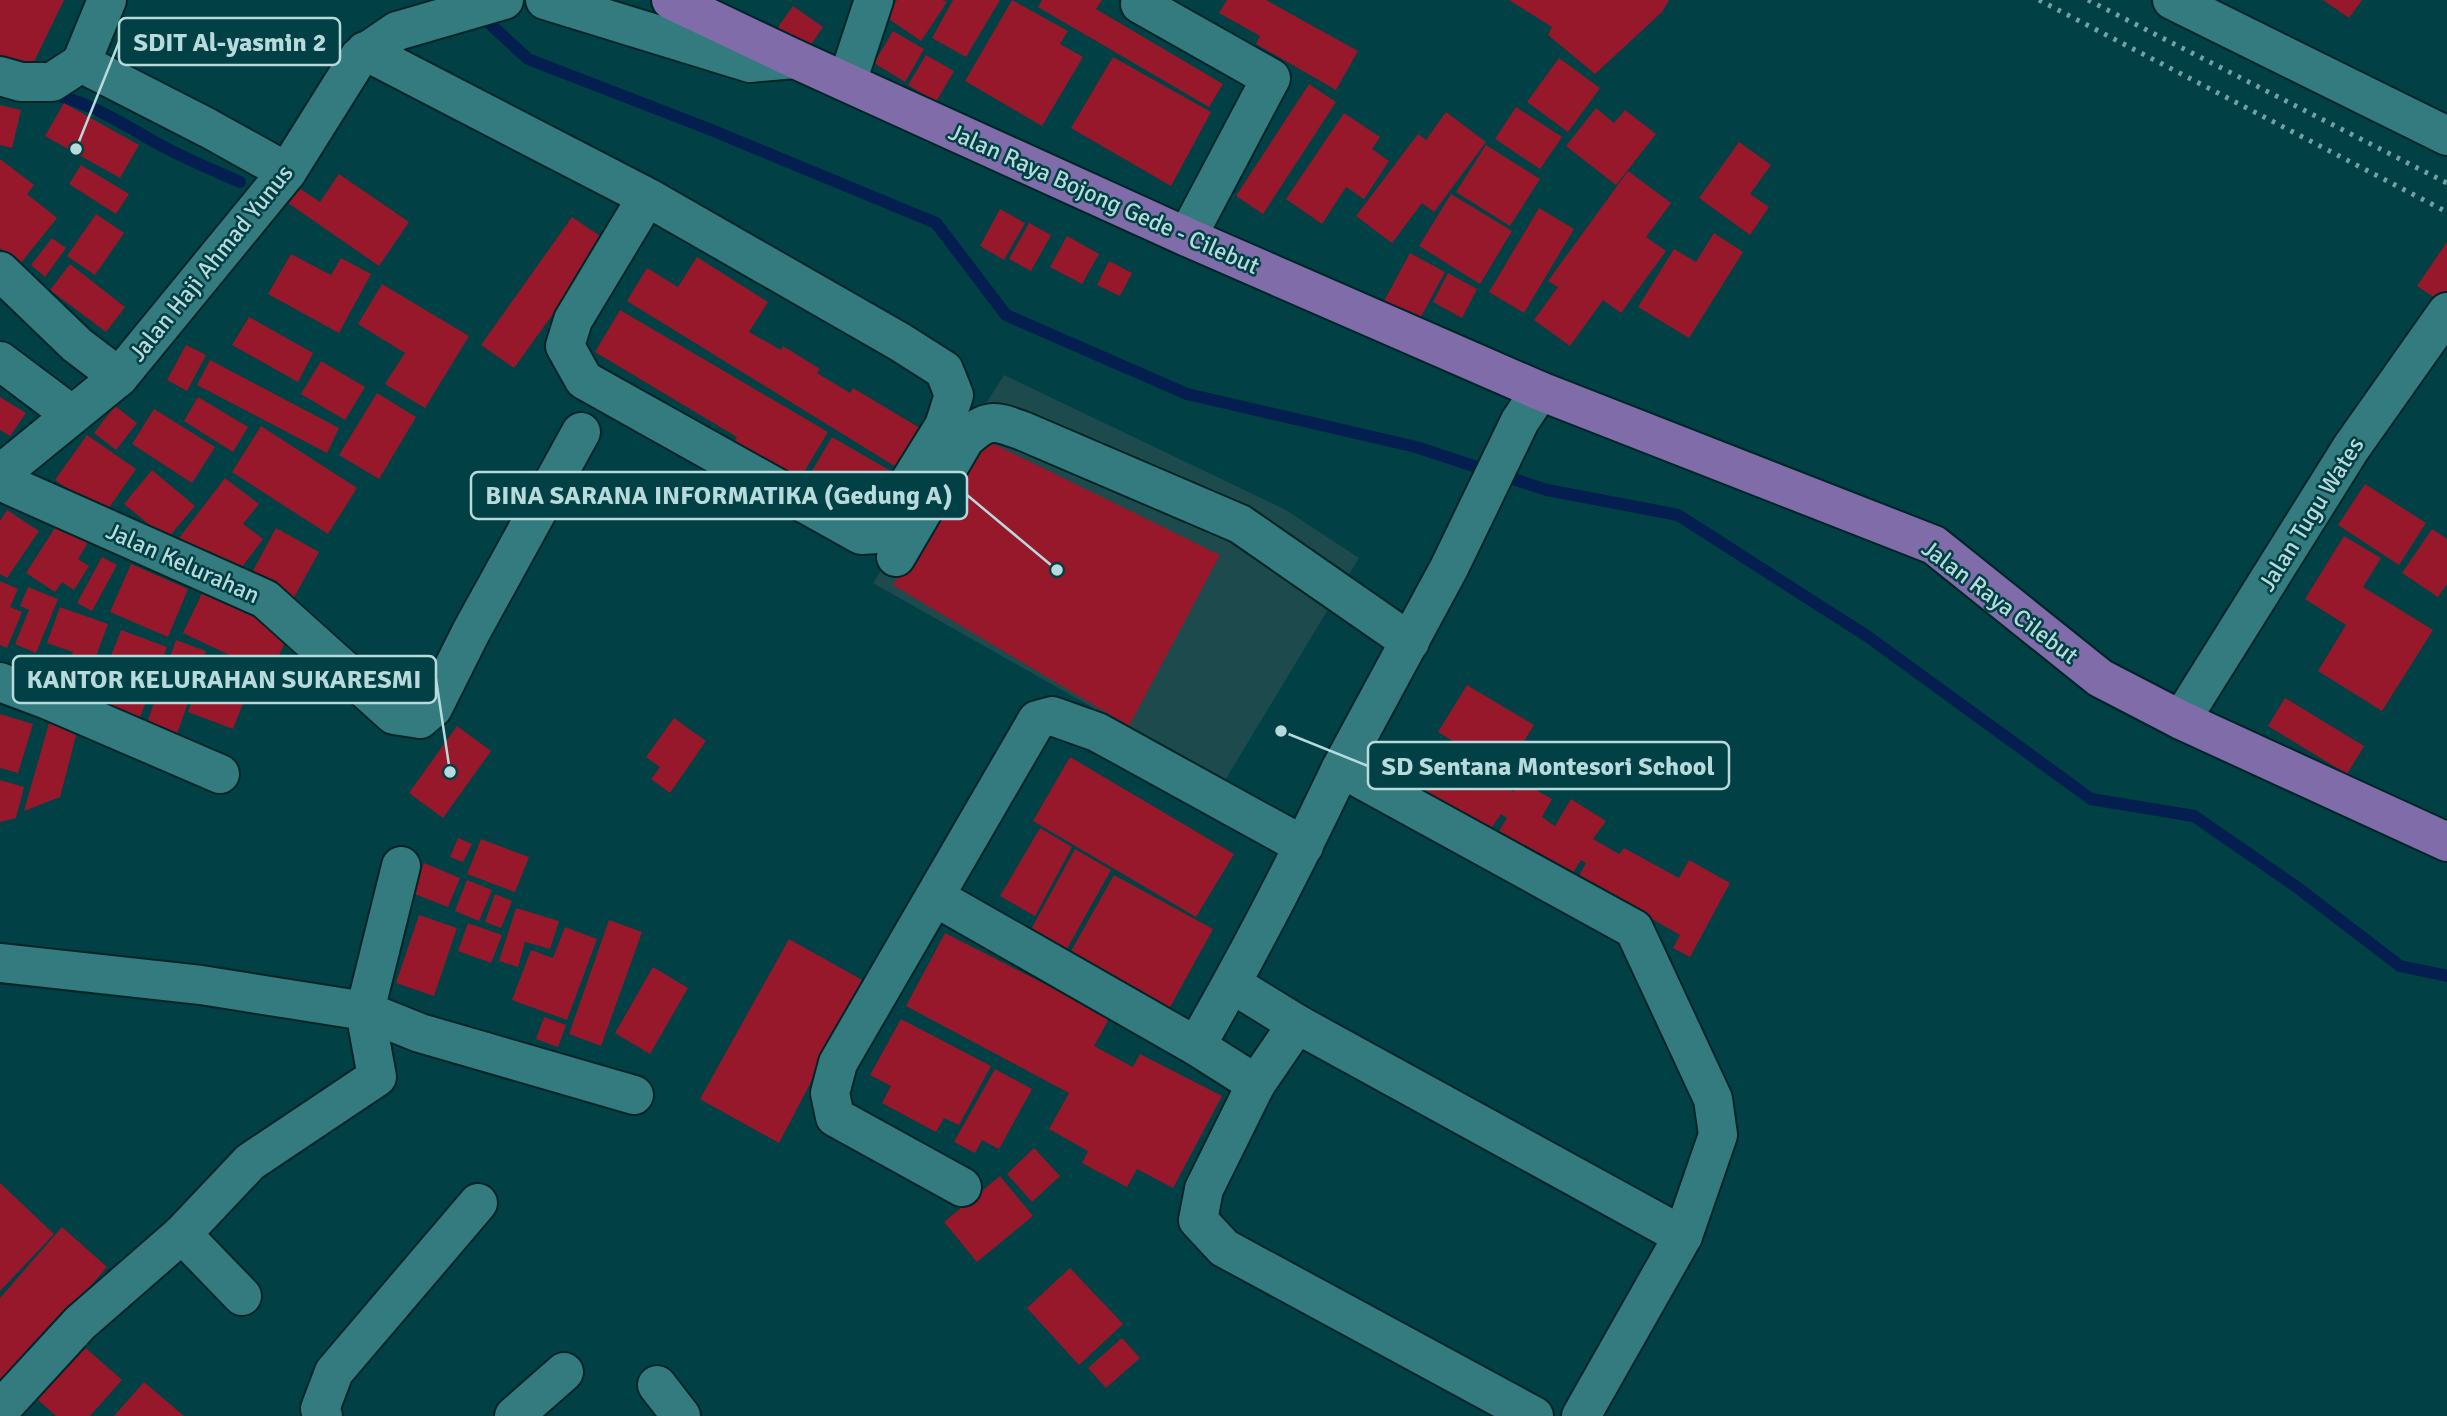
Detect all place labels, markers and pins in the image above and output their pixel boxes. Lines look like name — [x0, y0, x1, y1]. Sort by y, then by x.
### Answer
callout: SDIT Al-yasmin 2 — [119, 18, 340, 65]
callout: BINA SARANA INFORMATIKA (Gedung A) — [471, 472, 967, 519]
callout: KANTOR KELURAHAN SUKARESMI — [13, 656, 436, 703]
callout: SD Sentana Montesori School — [1368, 742, 1729, 789]

